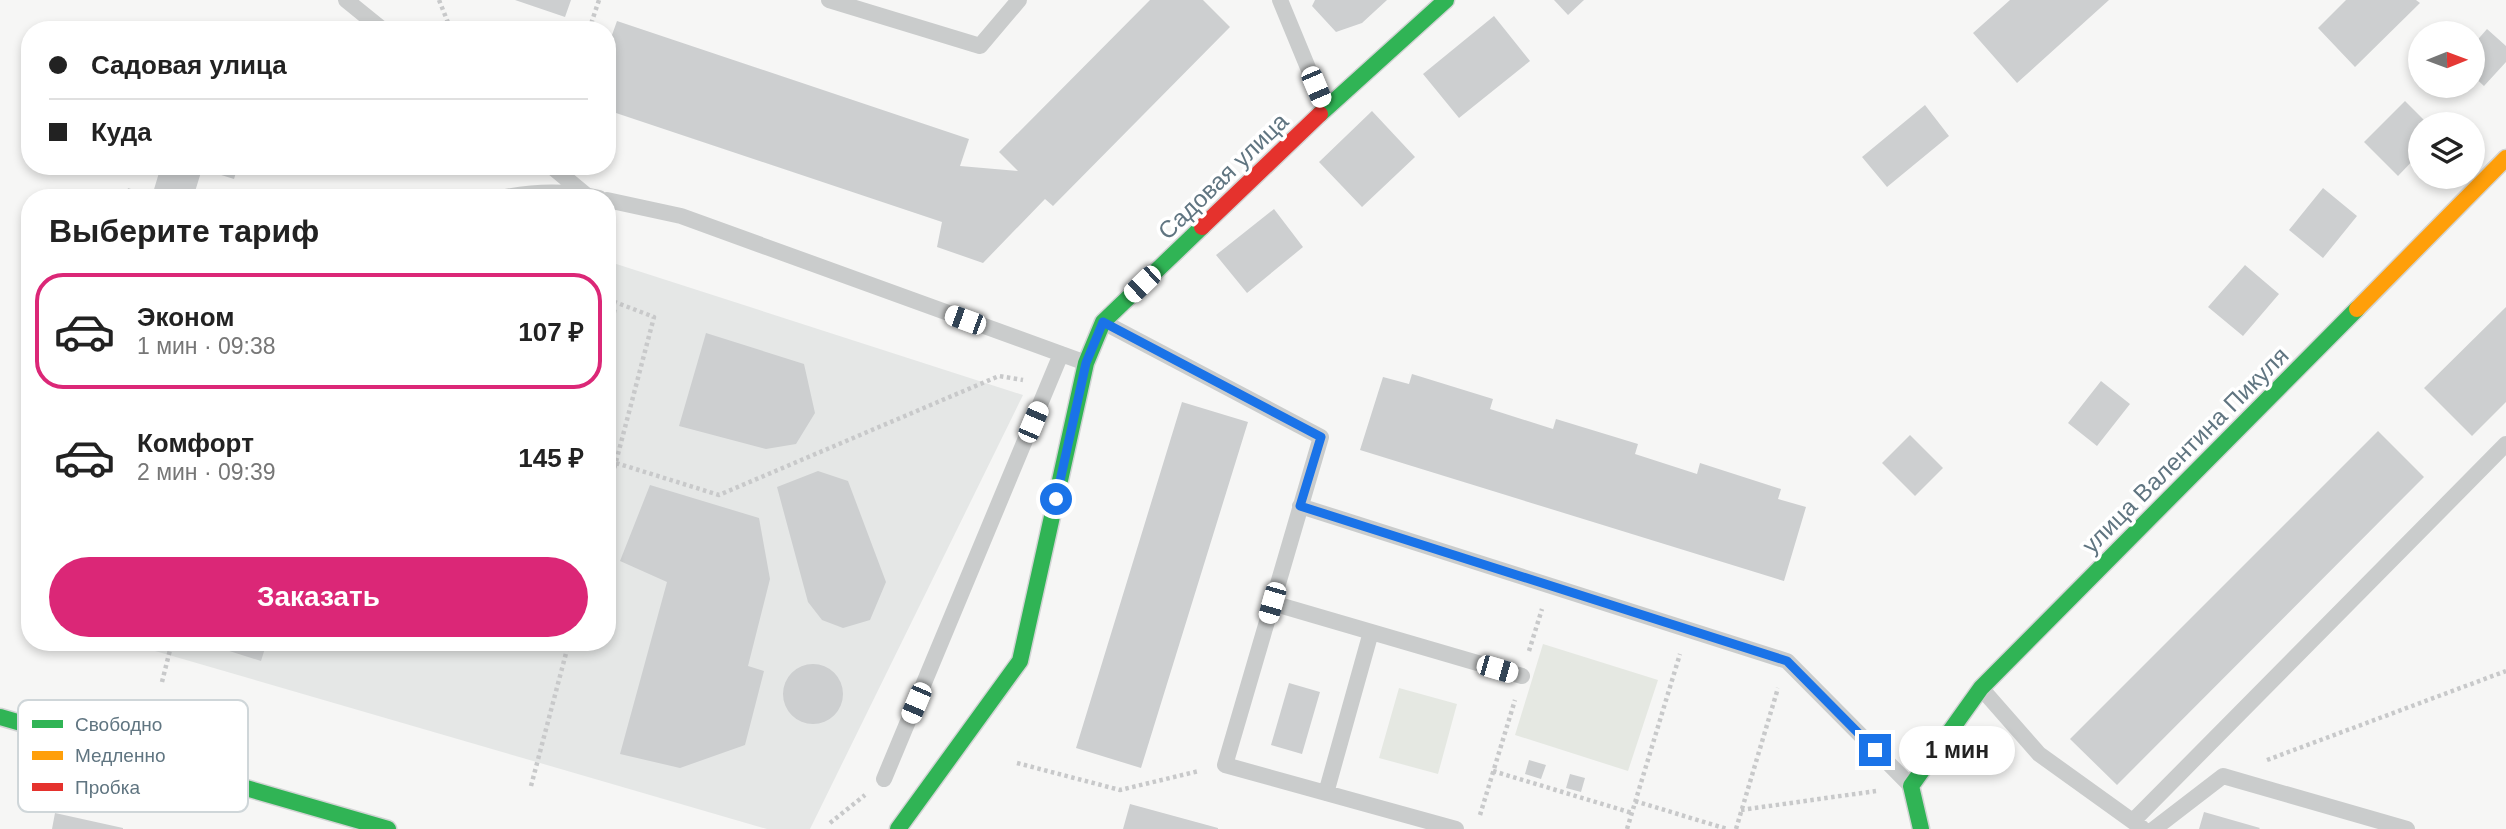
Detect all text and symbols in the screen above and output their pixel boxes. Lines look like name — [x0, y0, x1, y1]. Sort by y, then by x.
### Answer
north arrow — [2408, 21, 2485, 98]
map controls — [2408, 21, 2485, 189]
text: Садовая улица — [91, 50, 287, 80]
car — [1299, 64, 1334, 110]
street label: Садовая улица — [1153, 107, 1294, 245]
button: layers — [2408, 112, 2485, 189]
text: Куда — [91, 117, 152, 147]
text: Выберите тариф — [49, 213, 319, 249]
car — [1120, 262, 1165, 306]
icon: car — [53, 300, 116, 363]
text: Эконом — [137, 302, 235, 332]
car — [942, 303, 989, 337]
text: 107 ₽ — [518, 317, 584, 347]
text: 1 мин · 09:38 — [137, 333, 276, 359]
street label: улица Валентина Пикуля — [2076, 341, 2294, 559]
car — [1016, 399, 1051, 445]
icon: car — [53, 426, 116, 489]
text: Комфорт — [137, 428, 254, 458]
text: 145 ₽ — [518, 443, 584, 473]
text: 2 мин · 09:39 — [137, 459, 276, 485]
route start — [1040, 483, 1072, 515]
button: Заказать — [49, 557, 588, 637]
car — [1257, 580, 1288, 626]
car — [1474, 653, 1521, 685]
car — [899, 680, 934, 726]
legend — [18, 700, 248, 812]
text: Свободно — [75, 714, 162, 735]
callout: 1 мин — [1899, 726, 2015, 774]
route end — [1859, 734, 1891, 766]
text: 1 мин — [1925, 737, 1989, 763]
text: Медленно — [75, 745, 165, 766]
text: Пробка — [75, 777, 140, 798]

